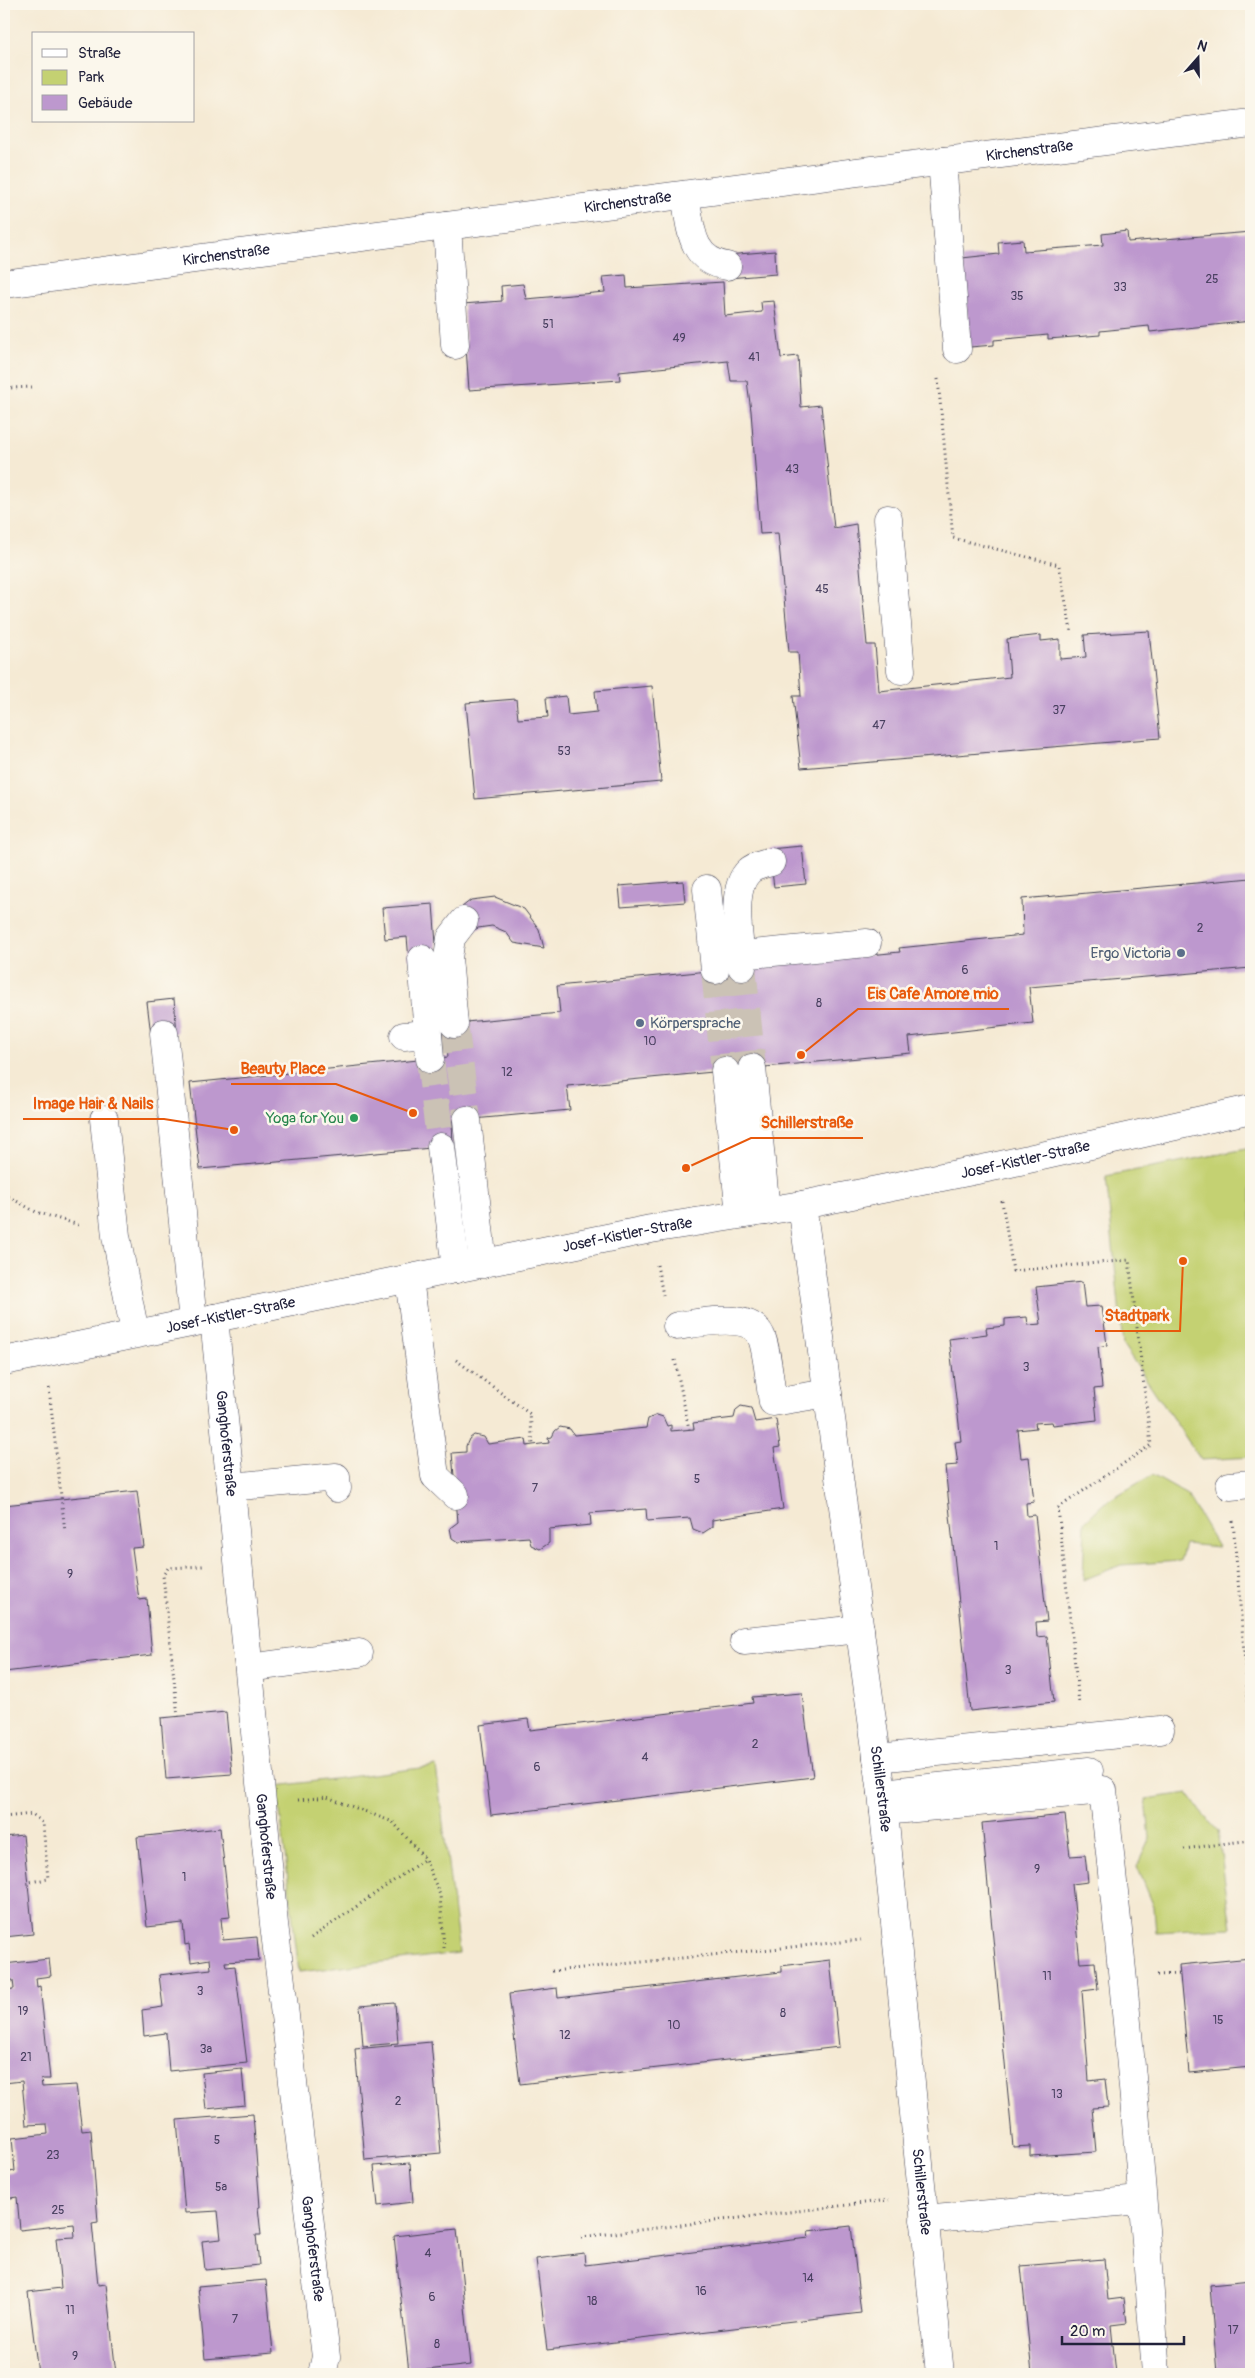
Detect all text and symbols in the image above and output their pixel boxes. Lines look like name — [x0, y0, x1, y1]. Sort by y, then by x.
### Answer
legend — [32, 32, 195, 122]
north arrow — [1172, 32, 1222, 82]
text: N — [1195, 37, 1210, 56]
text: Straße — [78, 44, 121, 63]
text: Park — [78, 68, 105, 87]
text: Gebäude — [78, 94, 133, 113]
street label: Kirchenstraße — [985, 136, 1075, 166]
street label: Kirchenstraße — [583, 187, 673, 218]
street label: Kirchenstraße — [181, 240, 271, 270]
house number: 25 — [1205, 272, 1219, 287]
house number: 33 — [1113, 280, 1127, 295]
house number: 35 — [1010, 289, 1024, 304]
house number: 51 — [542, 317, 554, 332]
house number: 49 — [672, 331, 686, 346]
house number: 41 — [748, 350, 760, 365]
house number: 43 — [785, 462, 799, 477]
house number: 45 — [815, 582, 829, 597]
house number: 37 — [1052, 703, 1066, 718]
house number: 47 — [872, 718, 886, 733]
house number: 53 — [557, 744, 571, 759]
house number: 2 — [1197, 921, 1204, 936]
place label: Ergo Victoria — [1091, 944, 1171, 963]
marker: Ergo Victoria — [1175, 947, 1187, 959]
house number: 6 — [962, 963, 969, 978]
callout: Eis Cafe Amore mio — [858, 978, 1009, 1009]
text: Eis Cafe Amore mio — [867, 984, 999, 1004]
house number: 8 — [816, 996, 822, 1011]
place label: Körpersprache — [650, 1014, 741, 1033]
marker: Körpersprache — [634, 1017, 646, 1029]
house number: 10 — [644, 1034, 656, 1049]
callout: Beauty Place — [231, 1053, 336, 1084]
text: Beauty Place — [241, 1059, 327, 1079]
house number: 12 — [501, 1065, 513, 1080]
callout: Image Hair & Nails — [23, 1088, 164, 1119]
text: Image Hair & Nails — [33, 1094, 154, 1114]
callout: Schillerstraße — [751, 1107, 863, 1138]
place label: Yoga for You — [265, 1109, 344, 1128]
marker: Yoga for You — [348, 1112, 360, 1124]
text: Schillerstraße — [761, 1113, 854, 1133]
street label: Josef-Kistler-Straße — [959, 1136, 1092, 1183]
street label: Josef-Kistler-Straße — [561, 1213, 694, 1257]
street label: Josef-Kistler-Straße — [164, 1293, 297, 1338]
callout: Stadtpark — [1095, 1300, 1180, 1331]
text: Stadtpark — [1105, 1306, 1170, 1326]
house number: 3 — [1023, 1360, 1030, 1375]
street label: Ganghoferstraße — [211, 1390, 241, 1498]
house number: 5 — [694, 1472, 700, 1487]
house number: 7 — [532, 1481, 539, 1496]
house number: 1 — [994, 1539, 998, 1554]
house number: 9 — [67, 1567, 73, 1582]
house number: 3 — [1005, 1663, 1012, 1678]
house number: 2 — [752, 1737, 759, 1752]
street label: Schillerstraße — [866, 1744, 895, 1833]
house number: 4 — [642, 1750, 649, 1765]
house number: 6 — [534, 1760, 541, 1775]
street label: Ganghoferstraße — [251, 1793, 281, 1901]
house number: 9 — [1034, 1862, 1040, 1877]
house number: 1 — [182, 1870, 186, 1885]
house number: 11 — [1042, 1969, 1052, 1984]
house number: 3 — [197, 1984, 204, 1999]
house number: 19 — [18, 2004, 28, 2019]
house number: 8 — [780, 2006, 786, 2021]
house number: 15 — [1212, 2013, 1224, 2028]
house number: 10 — [668, 2018, 680, 2033]
house number: 12 — [559, 2028, 571, 2043]
house number: 3a — [200, 2042, 213, 2057]
house number: 21 — [20, 2050, 32, 2065]
house number: 13 — [1051, 2087, 1063, 2102]
house number: 2 — [395, 2094, 402, 2109]
house number: 5 — [214, 2133, 220, 2148]
street label: Schillerstraße — [908, 2147, 935, 2236]
house number: 23 — [46, 2148, 60, 2163]
house number: 5a — [215, 2180, 227, 2195]
street label: Ganghoferstraße — [297, 2195, 328, 2303]
house number: 25 — [51, 2203, 65, 2218]
house number: 4 — [425, 2246, 432, 2261]
house number: 14 — [802, 2271, 814, 2286]
house number: 16 — [695, 2284, 707, 2299]
house number: 6 — [429, 2290, 436, 2305]
house number: 18 — [587, 2294, 597, 2309]
house number: 11 — [65, 2303, 75, 2318]
house number: 7 — [232, 2312, 239, 2327]
scale bar — [1062, 2313, 1185, 2345]
text: 20 m — [1070, 2322, 1105, 2341]
house number: 17 — [1227, 2323, 1239, 2338]
house number: 8 — [434, 2337, 440, 2352]
house number: 9 — [72, 2349, 78, 2364]

